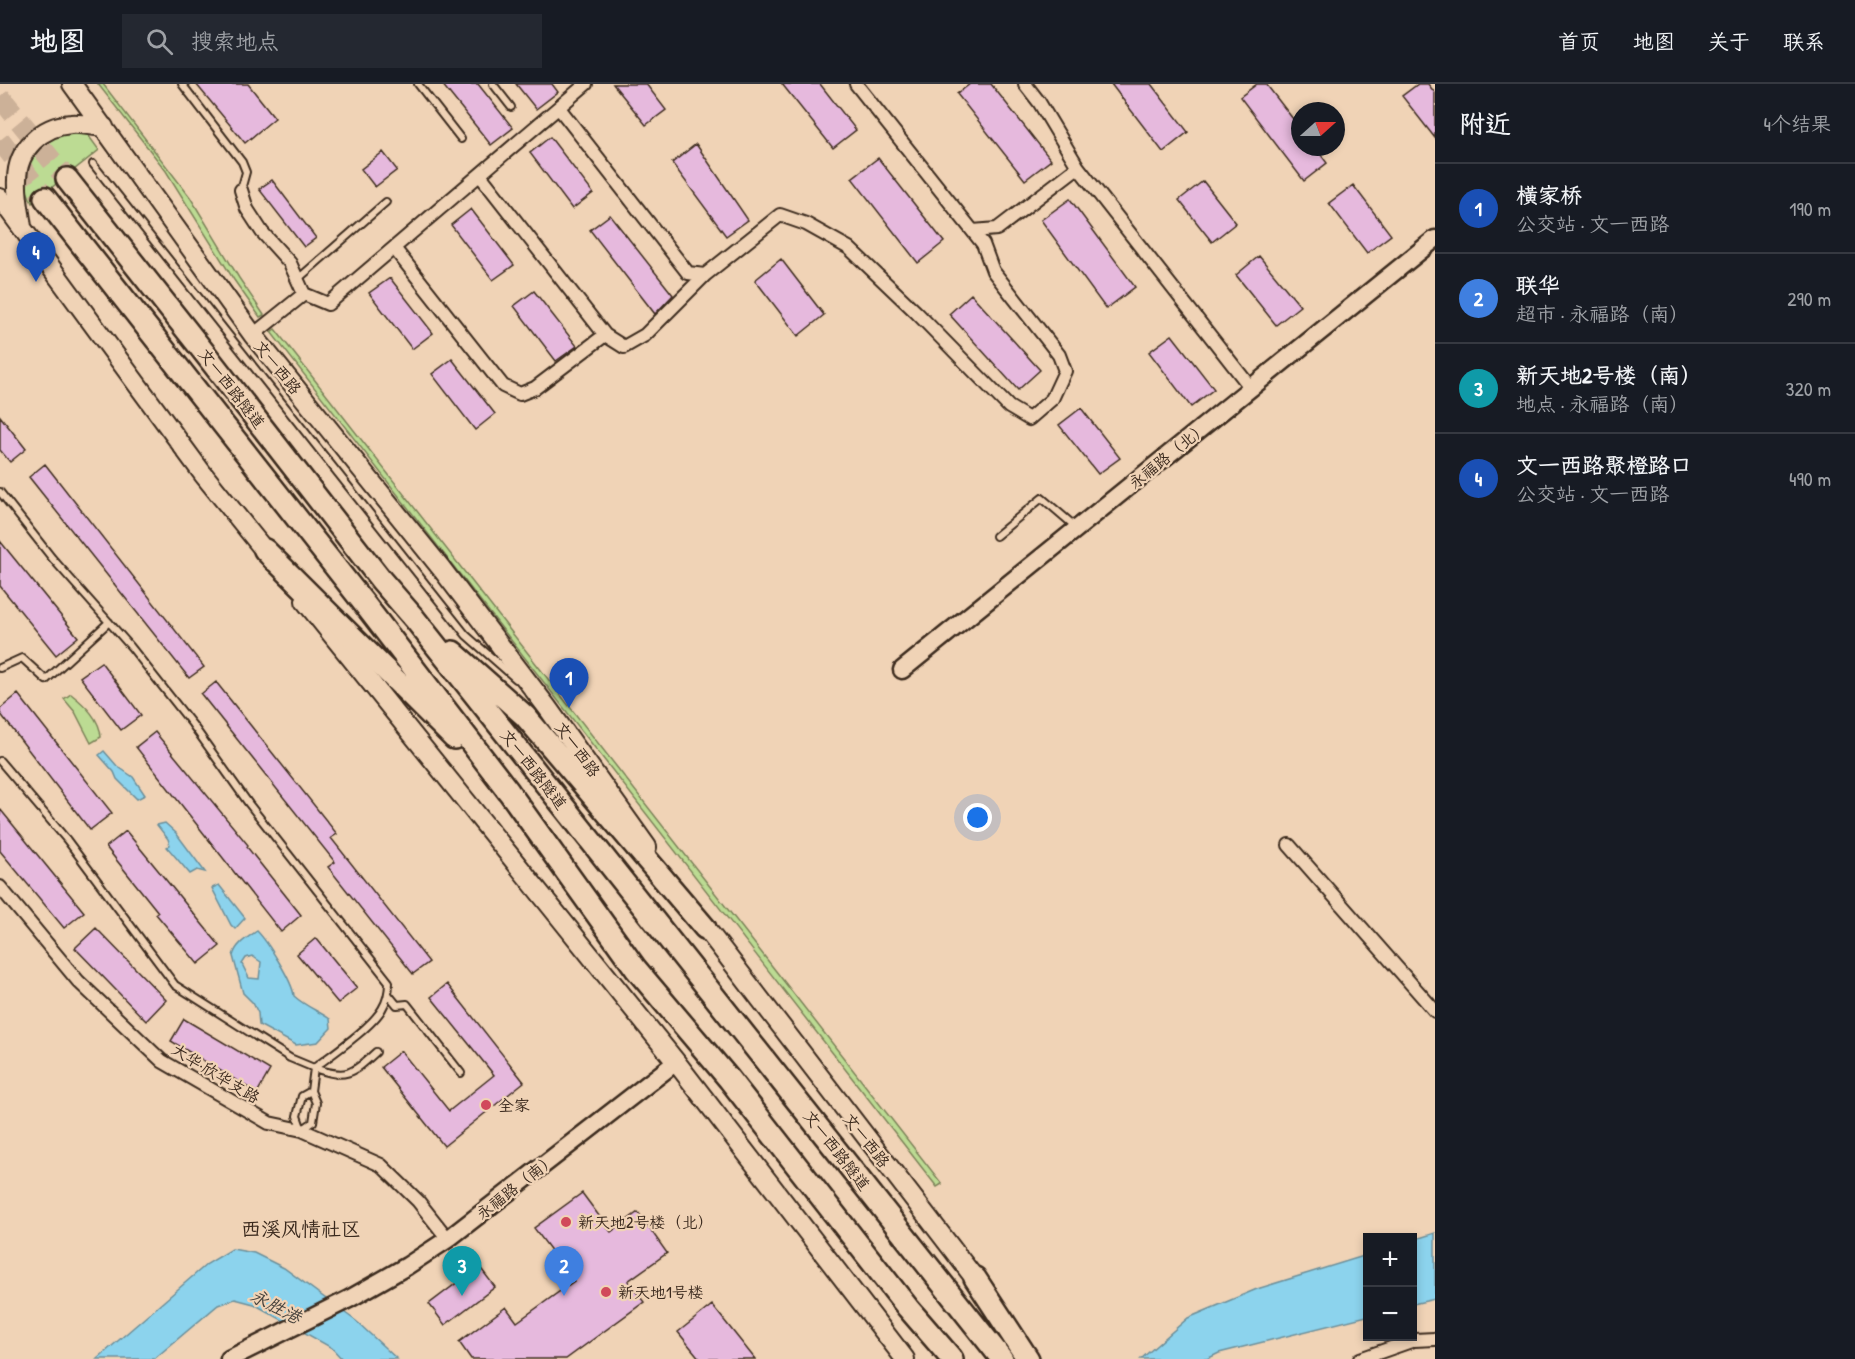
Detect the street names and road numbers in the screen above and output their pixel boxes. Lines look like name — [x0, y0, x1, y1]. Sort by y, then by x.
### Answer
street label: 文一西路 — [249, 335, 307, 399]
street label: 文一西路隧道 — [194, 343, 270, 433]
street label: 永福路（北） — [1124, 416, 1212, 494]
street label: 文一西路 — [550, 717, 606, 781]
street label: 文一西路隧道 — [496, 724, 572, 814]
street label: 大华·欣华支路 — [168, 1038, 264, 1108]
street label: 文一西路隧道 — [799, 1105, 875, 1195]
street label: 文一西路 — [839, 1108, 895, 1172]
street label: 永福路（南） — [471, 1148, 561, 1224]

